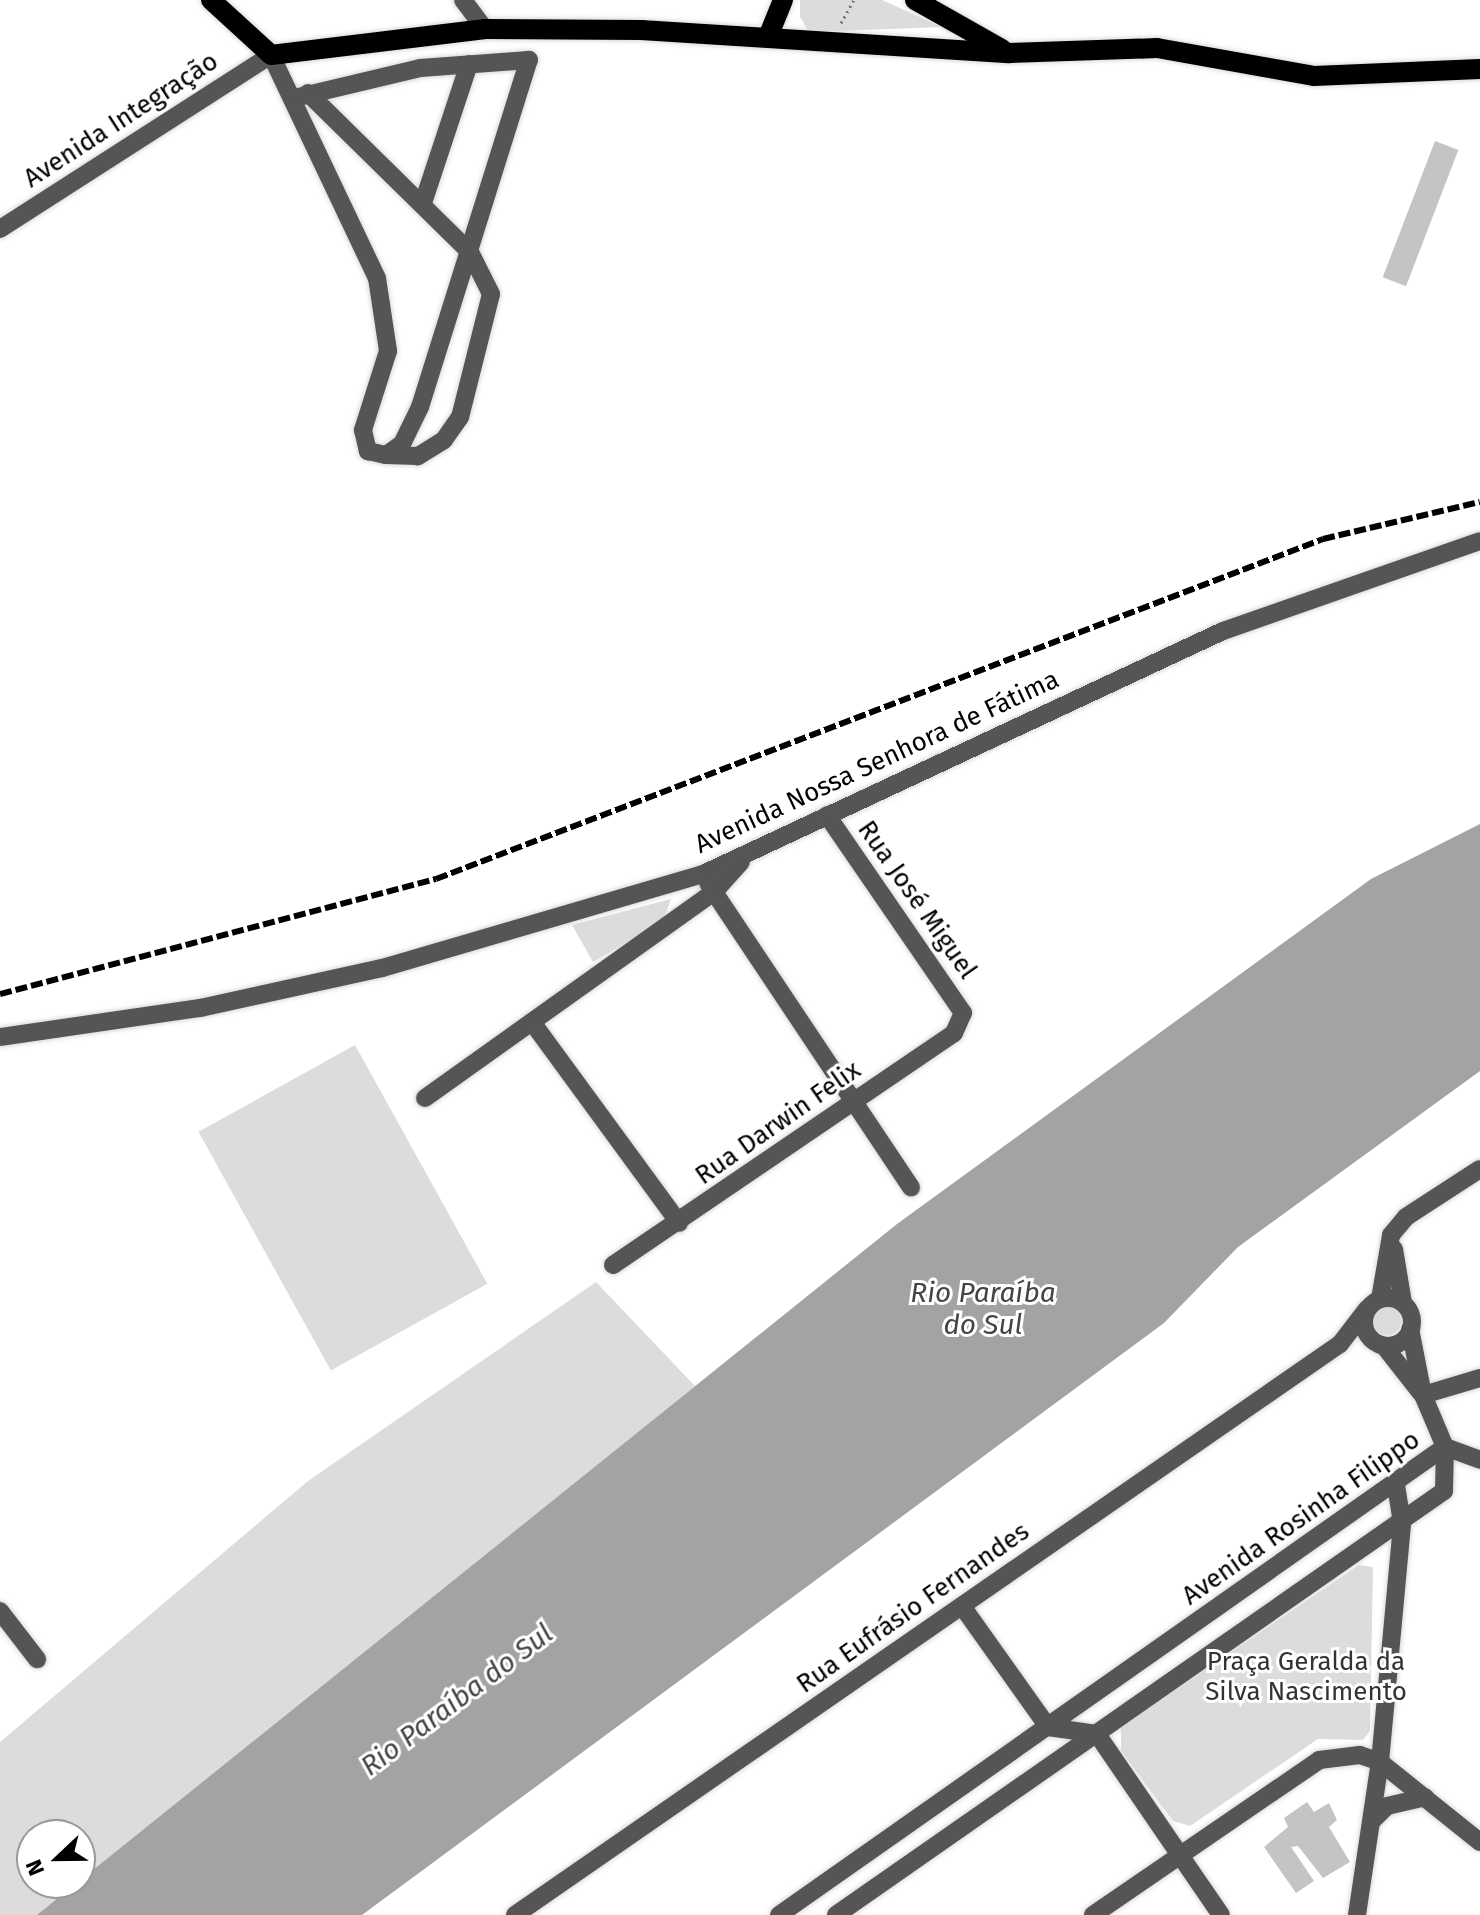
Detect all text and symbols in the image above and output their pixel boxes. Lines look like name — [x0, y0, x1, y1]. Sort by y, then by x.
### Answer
street label: Avenida Integração — [18, 46, 224, 194]
street label: Avenida Nossa Senhora de Fátima — [690, 664, 1064, 860]
street label: Rua José Miguel — [851, 815, 983, 985]
street label: Rua Darwin Felix — [689, 1055, 867, 1191]
water label: Rio Paraíba do Sul — [910, 1276, 1056, 1342]
street label: Avenida Rosinha Filippo — [1176, 1424, 1426, 1612]
street label: Rua Eufrásio Fernandes — [791, 1516, 1035, 1700]
water label: Rio Paraíba do Sul — [354, 1617, 560, 1783]
park label: Praça Geralda da Silva Nascimento — [1205, 1646, 1407, 1708]
north arrow — [16, 1819, 96, 1899]
text: N — [20, 1856, 50, 1879]

